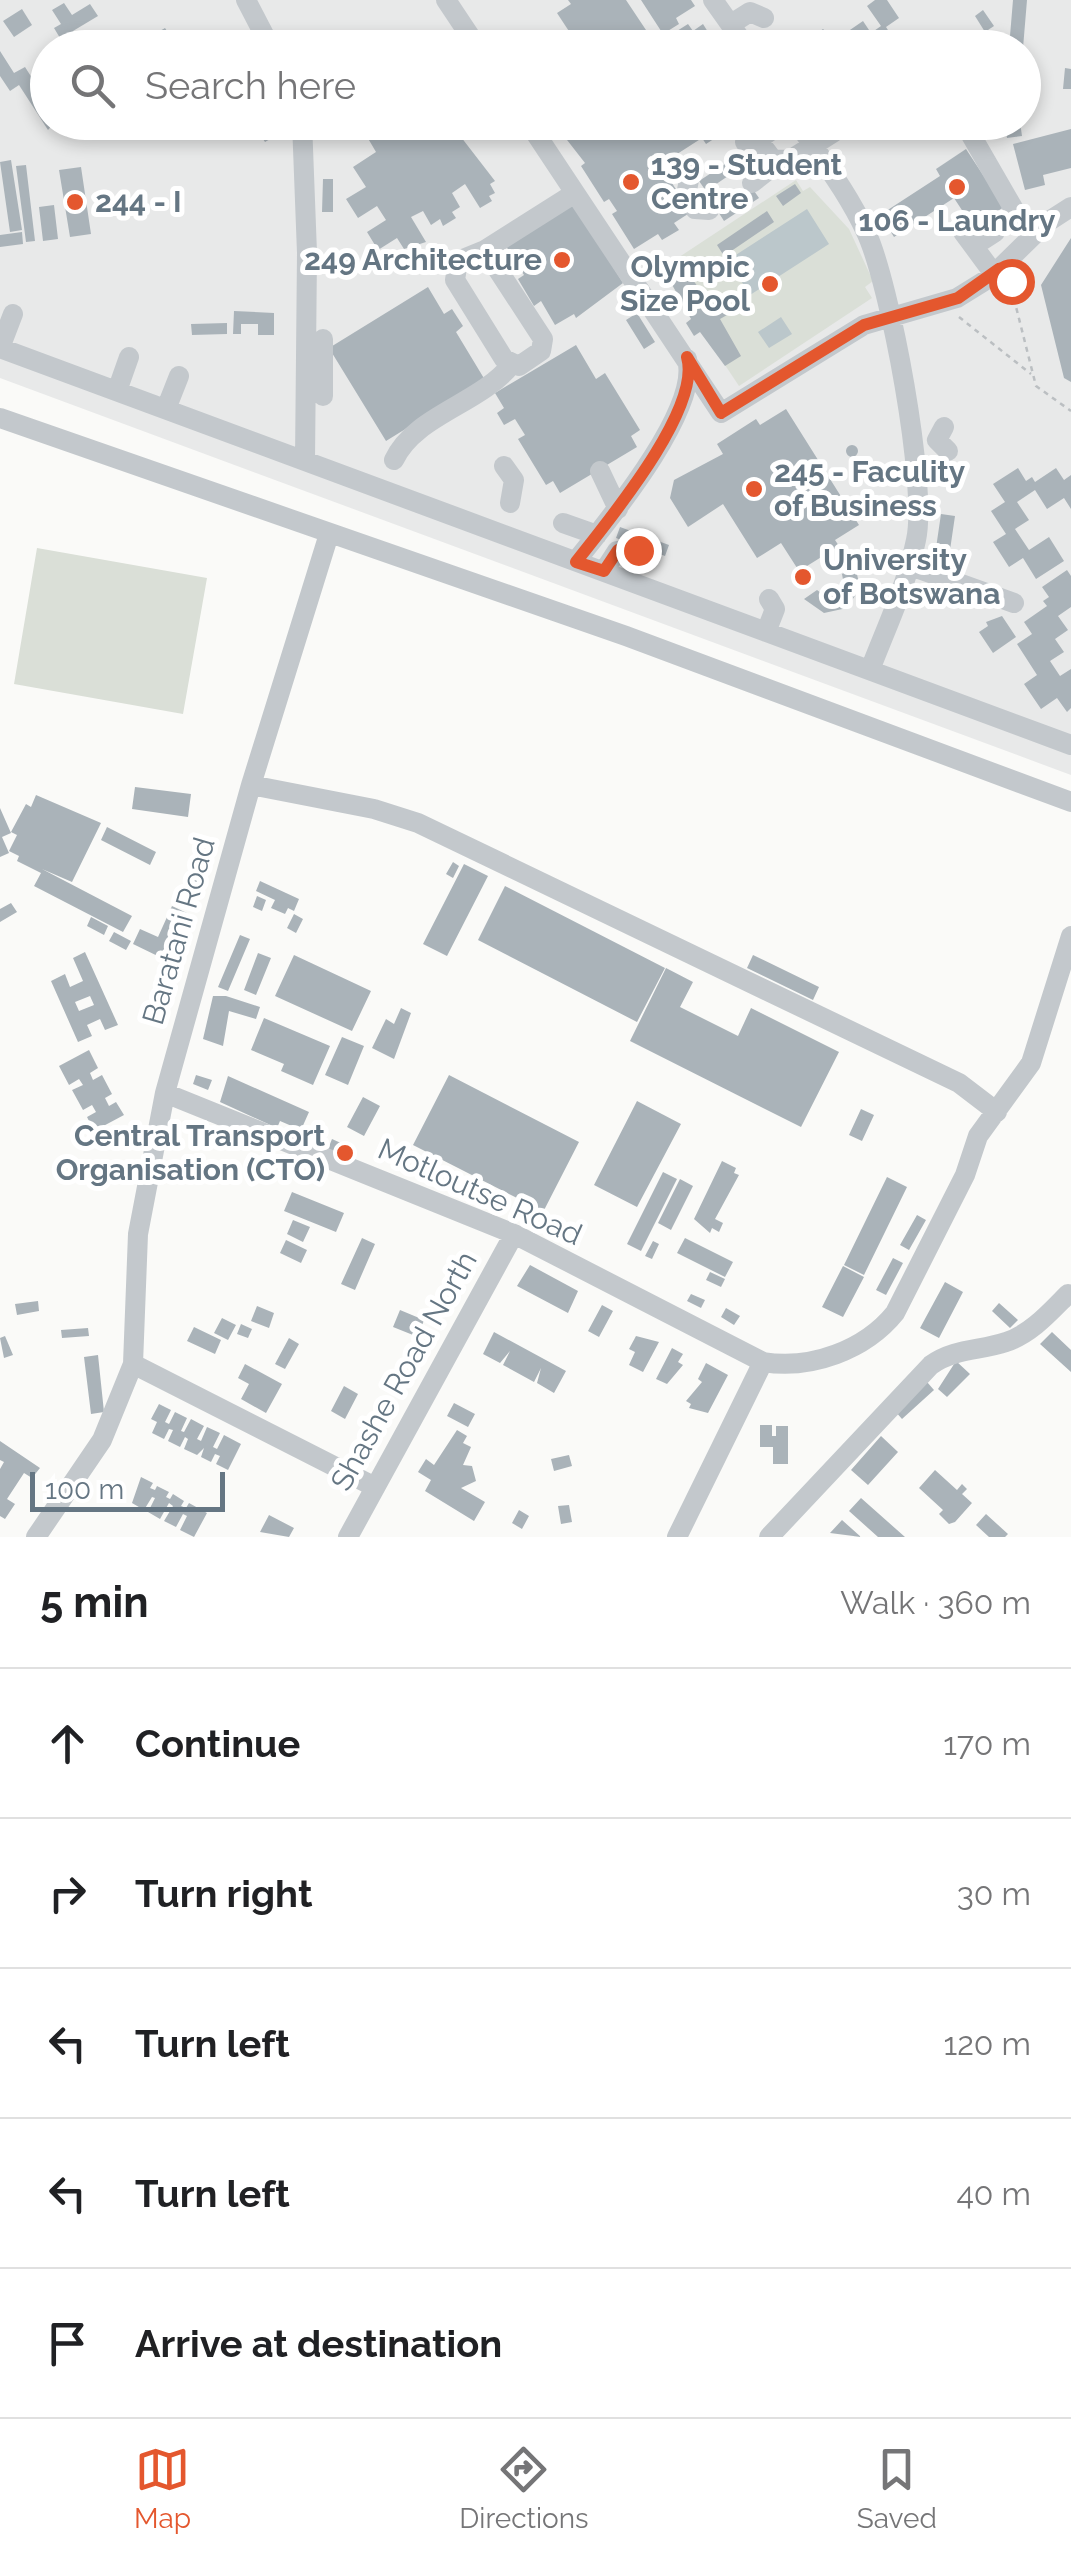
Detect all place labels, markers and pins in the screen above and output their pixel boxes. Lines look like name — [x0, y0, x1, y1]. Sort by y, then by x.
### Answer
place label: 139 - Student Centre — [651, 147, 843, 216]
marker: 139 - Student Centre — [620, 171, 642, 193]
marker: 106 - Laundry — [946, 176, 968, 198]
place label: 244 - I — [95, 184, 182, 219]
marker: 244 - I — [64, 191, 86, 213]
place label: 106 - Laundry — [858, 203, 1056, 238]
place label: 249 Architecture — [304, 242, 542, 277]
marker: 249 Architecture — [551, 249, 573, 271]
place label: Olympic Size Pool — [620, 249, 750, 318]
marker: Olympic Size Pool — [759, 273, 781, 295]
place label: 245 - Faculity of Business — [774, 454, 966, 523]
marker: 245 - Faculity of Business — [743, 478, 765, 500]
place label: University of Botswana — [823, 542, 1000, 611]
marker: University of Botswana — [792, 566, 814, 588]
place label: Central Transport Organisation (CTO) — [56, 1118, 325, 1187]
marker: Central Transport Organisation (CTO) — [334, 1142, 356, 1164]

